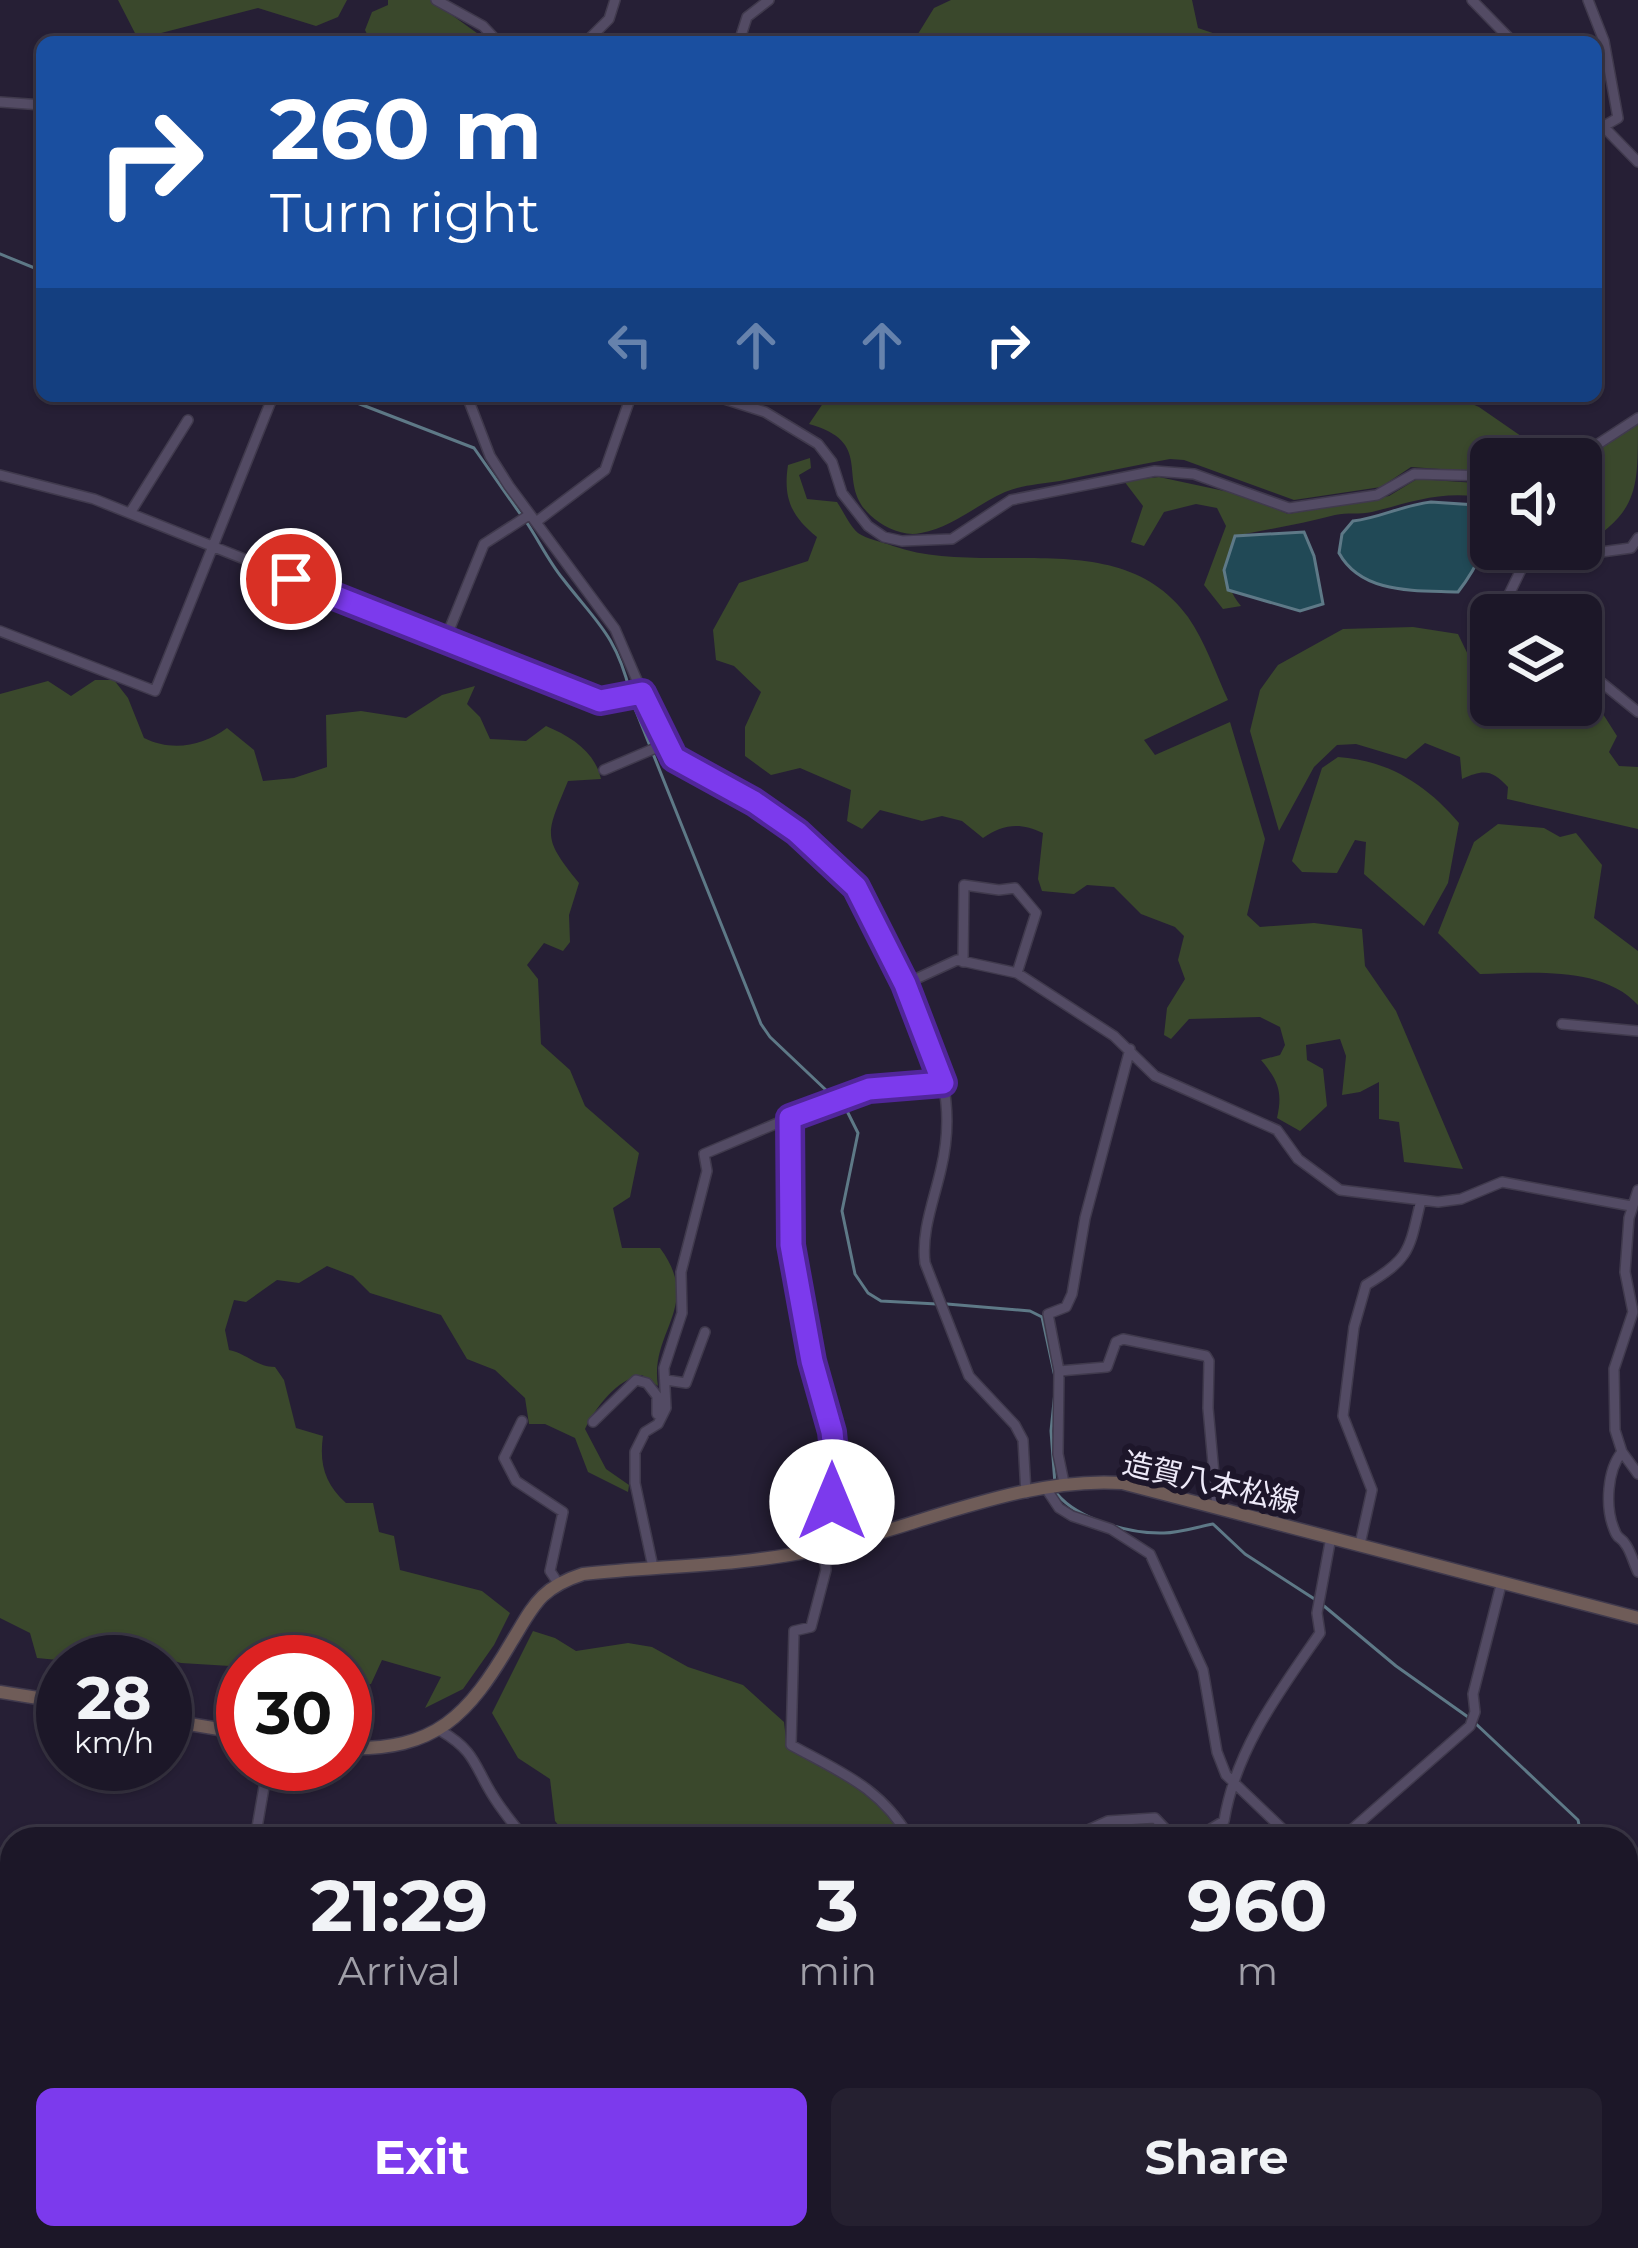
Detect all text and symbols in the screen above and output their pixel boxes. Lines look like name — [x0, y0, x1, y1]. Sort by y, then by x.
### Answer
text: 260 m — [270, 78, 542, 180]
icon: right — [72, 84, 228, 240]
text: Turn right — [270, 180, 540, 246]
icon: left — [597, 312, 663, 378]
icon: ahead — [723, 312, 789, 378]
icon: ahead — [849, 312, 915, 378]
icon: right — [975, 312, 1041, 378]
map controls — [1470, 438, 1602, 726]
button: sound — [1470, 438, 1602, 570]
pin — [240, 528, 342, 630]
icon: arrive — [258, 546, 324, 612]
button: layers — [1470, 594, 1602, 726]
position arrow — [769, 1439, 895, 1565]
street label: 造賀八本松線 — [1119, 1444, 1303, 1521]
speed limit sign: 30 — [216, 1635, 372, 1791]
text: 28 — [77, 1661, 152, 1734]
text: km/h — [74, 1724, 154, 1761]
text: 21:29 — [310, 1861, 488, 1949]
text: 3 — [816, 1861, 859, 1949]
text: 960 — [1187, 1861, 1328, 1949]
text: Arrival — [338, 1947, 461, 1995]
text: min — [799, 1947, 877, 1995]
text: m — [1237, 1947, 1278, 1995]
button: Exit — [36, 2088, 807, 2226]
button: Share — [831, 2088, 1602, 2226]

